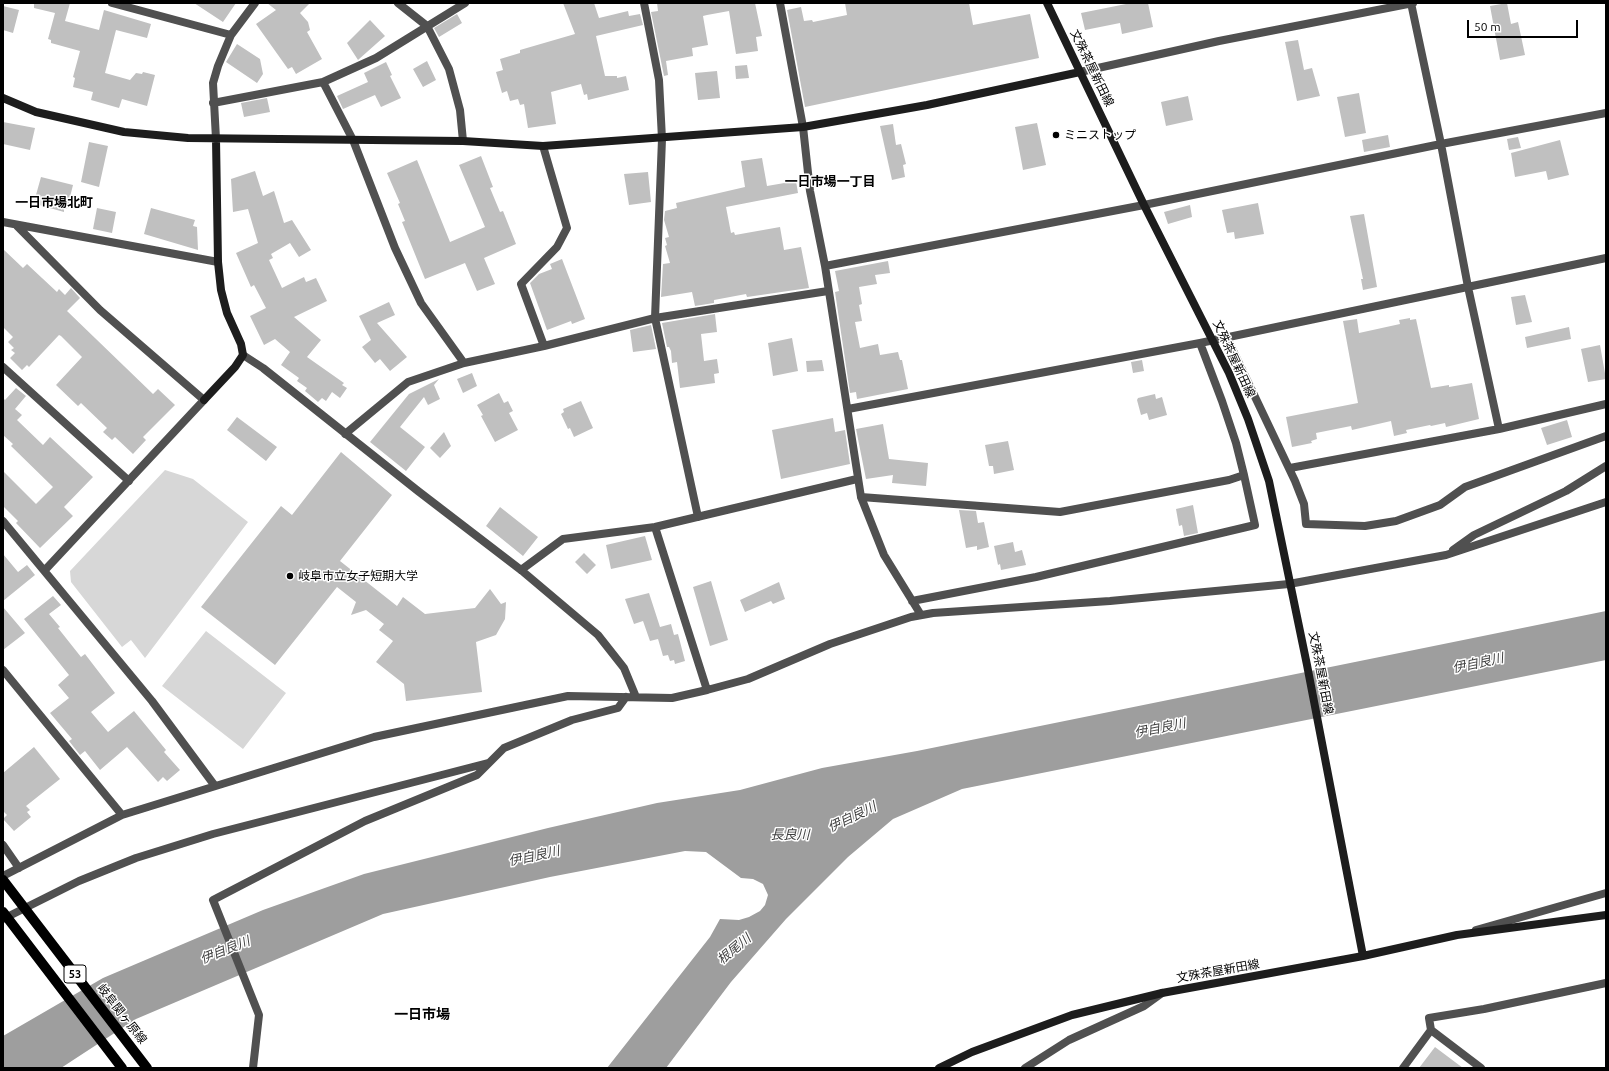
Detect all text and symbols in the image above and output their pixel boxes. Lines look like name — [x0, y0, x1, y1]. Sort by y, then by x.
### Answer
scale bar — [1469, 12, 1580, 38]
text: 50 m — [1474, 20, 1501, 33]
street label: 文殊茶屋新田線 — [1067, 27, 1117, 109]
place label: ミニストップ — [1064, 128, 1136, 142]
marker: ミニストップ — [1051, 130, 1061, 140]
district label: 一日市場一丁目 — [785, 174, 875, 190]
district label: 一日市場北町 — [15, 195, 93, 211]
street label: 文殊茶屋新田線 — [1210, 318, 1258, 400]
place label: 岐阜市立女子短期大学 — [298, 569, 418, 583]
marker: 岐阜市立女子短期大学 — [285, 571, 295, 581]
street label: 文殊茶屋新田線 — [1306, 630, 1336, 716]
water label: 伊自良川 — [1451, 650, 1505, 676]
water label: 伊自良川 — [1133, 715, 1187, 741]
water label: 伊自良川 — [825, 799, 879, 835]
water label: 長良川 — [771, 827, 809, 843]
water label: 伊自良川 — [507, 843, 561, 869]
water label: 根尾川 — [714, 930, 754, 968]
water label: 伊自良川 — [198, 933, 252, 967]
street label: 文殊茶屋新田線 — [1175, 957, 1261, 985]
road number: 53 — [64, 965, 86, 983]
street label: 岐阜関ヶ原線 — [94, 981, 150, 1047]
district label: 一日市場 — [394, 1006, 450, 1022]

